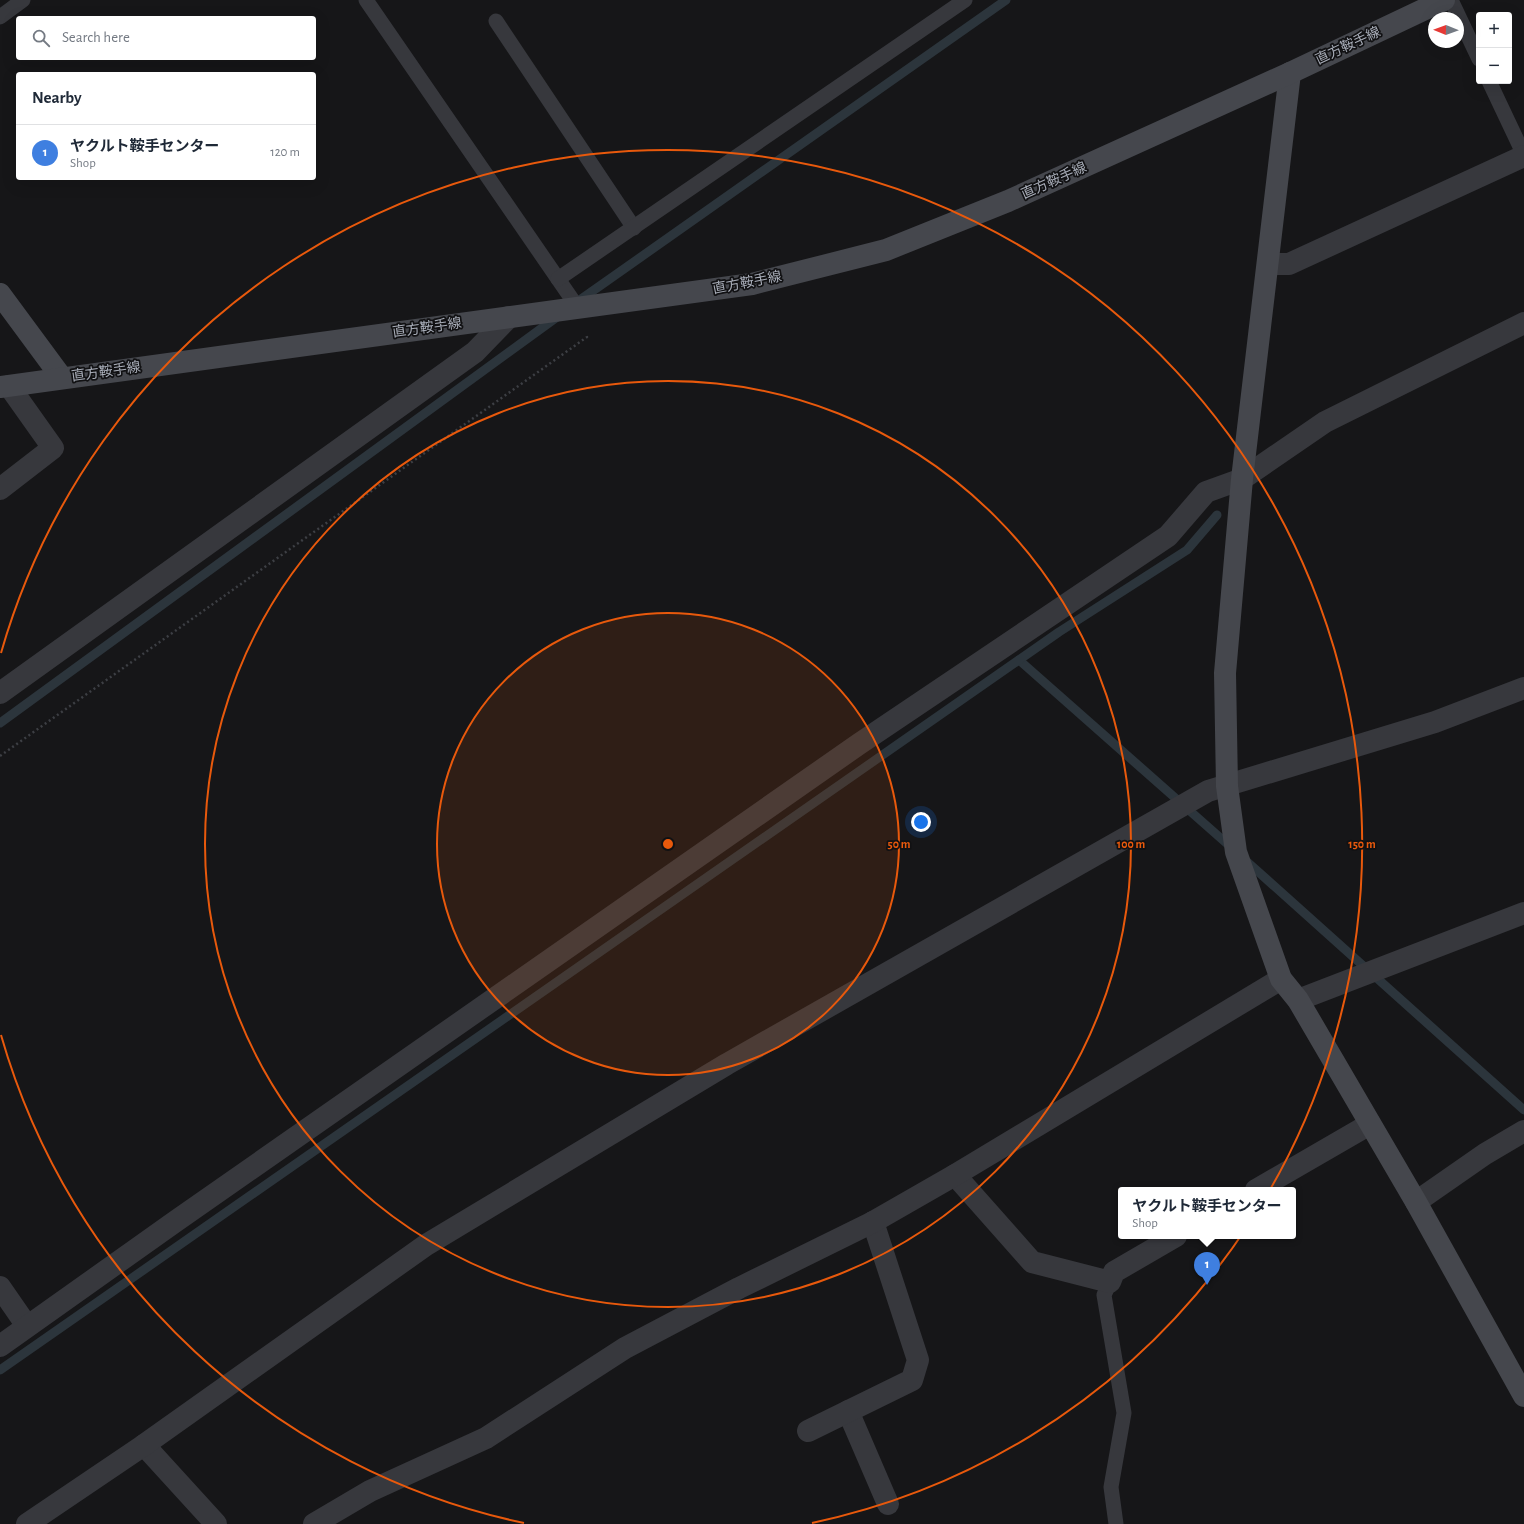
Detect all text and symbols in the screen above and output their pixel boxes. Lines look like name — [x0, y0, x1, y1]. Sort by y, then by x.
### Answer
north arrow — [1428, 12, 1464, 48]
map controls — [1476, 12, 1512, 84]
button: + — [1476, 12, 1512, 48]
search box — [16, 16, 316, 60]
street label: 直方鞍手線 — [1312, 23, 1383, 67]
icon: search — [30, 27, 52, 49]
text: Search here — [62, 30, 130, 45]
button: − — [1476, 48, 1512, 84]
text: Nearby — [32, 89, 82, 106]
text: ヤクルト鞍手センター — [70, 139, 220, 154]
text: 1 — [43, 146, 47, 159]
text: 120 m — [270, 146, 300, 159]
text: Shop — [70, 157, 96, 170]
street label: 直方鞍手線 — [1018, 159, 1089, 202]
street label: 直方鞍手線 — [711, 267, 783, 297]
street label: 直方鞍手線 — [391, 314, 463, 340]
street label: 直方鞍手線 — [70, 358, 142, 384]
your location — [911, 812, 931, 832]
centre of rings — [661, 837, 675, 851]
text: 50 m — [888, 838, 911, 850]
text: 100 m — [1117, 838, 1145, 850]
text: 150 m — [1348, 838, 1376, 850]
popup — [1118, 1187, 1296, 1239]
text: ヤクルト鞍手センター — [1132, 1199, 1282, 1214]
text: Shop — [1132, 1217, 1158, 1230]
pin: 1 — [1194, 1252, 1220, 1285]

